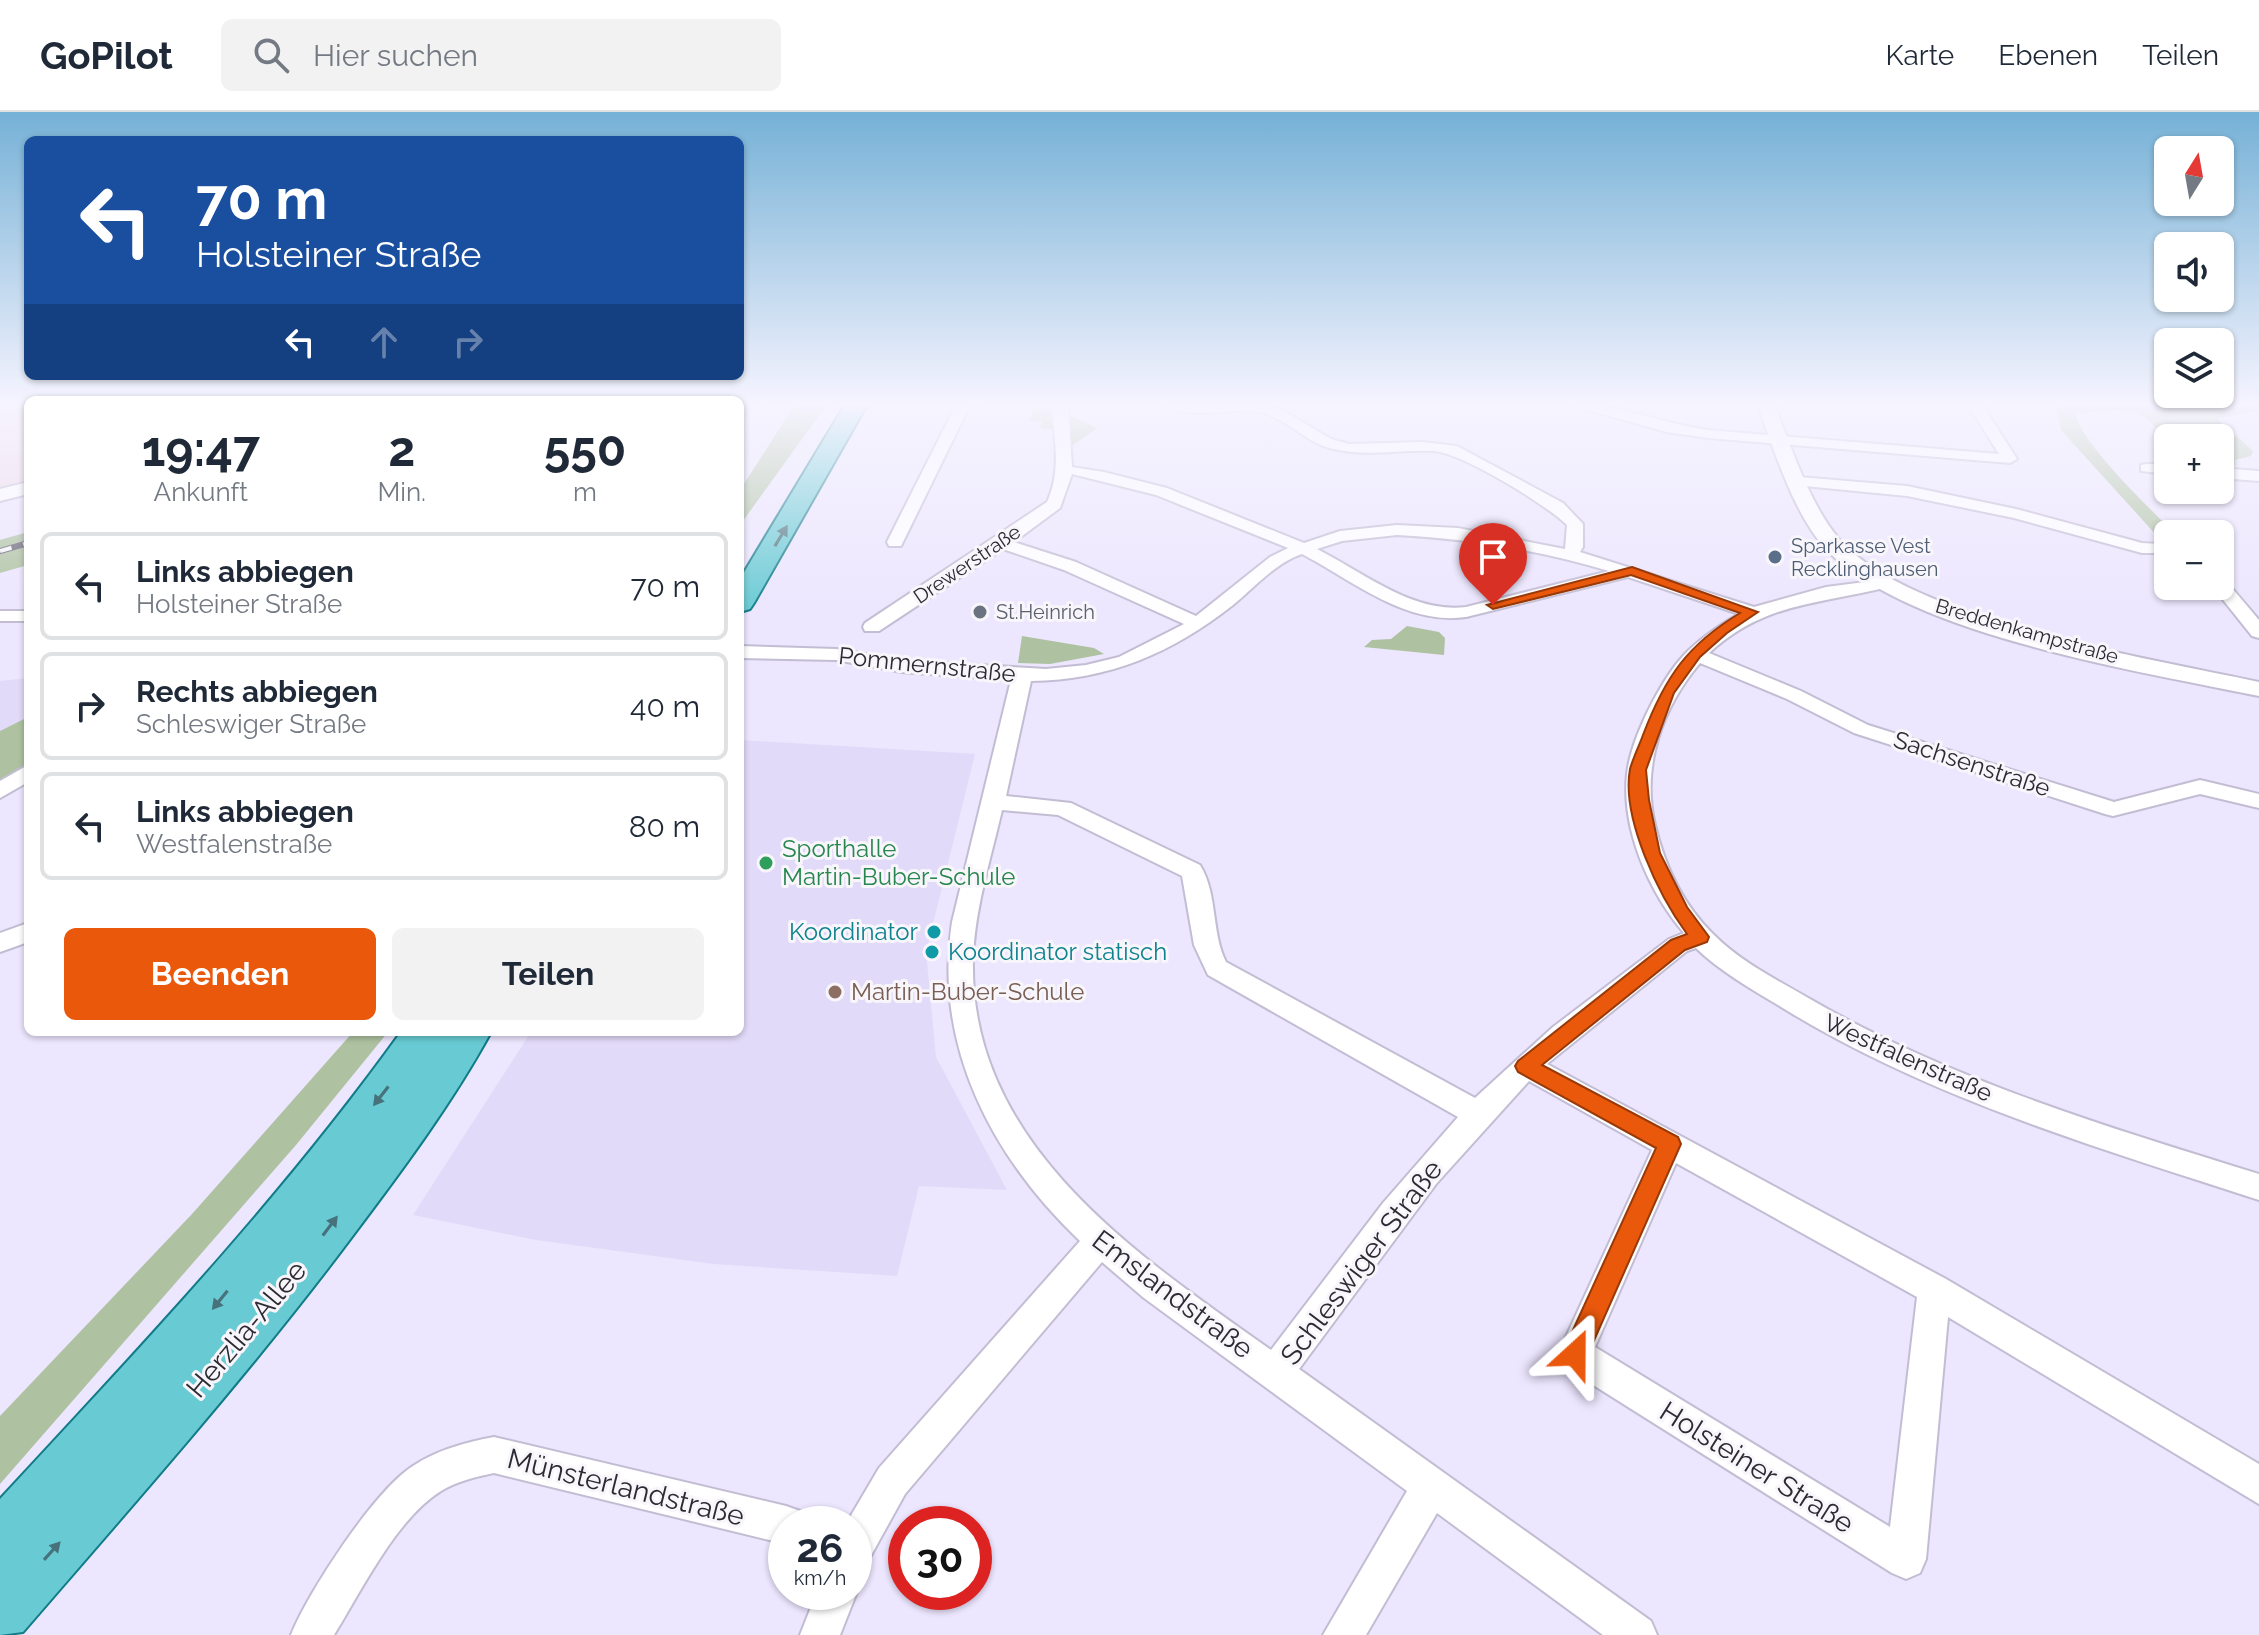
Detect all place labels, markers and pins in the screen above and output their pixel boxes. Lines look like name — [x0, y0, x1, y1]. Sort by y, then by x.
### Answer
pin — [1459, 523, 1527, 605]
place label: Sparkasse Vest Recklinghausen — [1791, 534, 1938, 581]
marker: Sparkasse Vest Recklinghausen — [1766, 548, 1784, 566]
place label: St.Heinrich — [996, 600, 1095, 624]
marker: St.Heinrich — [971, 603, 989, 621]
place label: Sporthalle Martin-Buber-Schule — [782, 834, 1015, 891]
marker: Sporthalle Martin-Buber-Schule — [757, 854, 775, 872]
place label: Koordinator — [789, 917, 919, 946]
marker: Koordinator — [925, 923, 943, 941]
place label: Koordinator statisch — [948, 937, 1167, 966]
marker: Koordinator statisch — [923, 943, 941, 961]
place label: Martin-Buber-Schule — [851, 977, 1084, 1006]
marker: Martin-Buber-Schule — [826, 983, 844, 1001]

